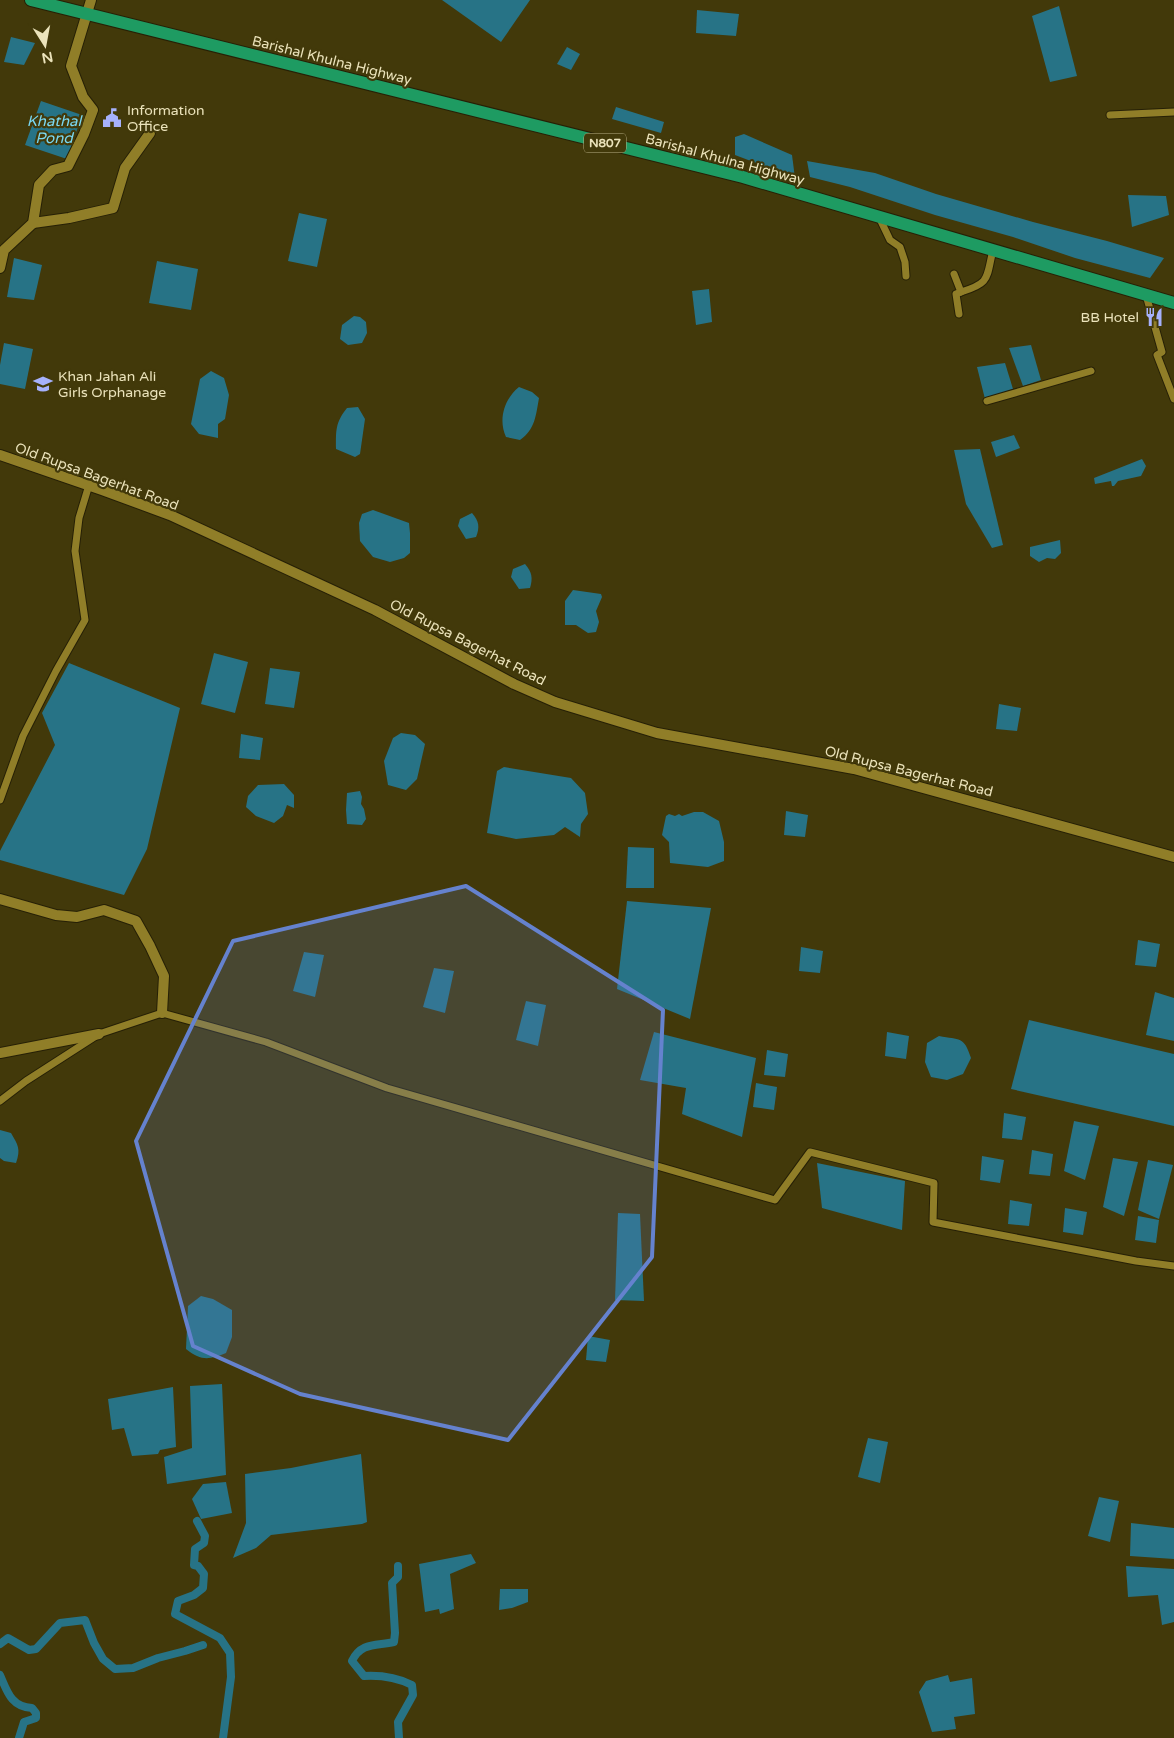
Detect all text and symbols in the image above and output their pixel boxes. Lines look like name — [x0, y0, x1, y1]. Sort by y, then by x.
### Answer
north arrow — [20, 20, 70, 70]
street label: Barishal Khulna Highway — [250, 32, 414, 89]
text: N — [40, 48, 55, 67]
place label: Information Office — [127, 102, 204, 135]
public building icon: Information Office — [101, 107, 123, 129]
water label: Khathal Pond — [27, 112, 83, 147]
street label: Barishal Khulna Highway — [643, 130, 807, 189]
road number: N807 — [584, 134, 626, 152]
restaurant icon: BB Hotel — [1143, 306, 1165, 328]
place label: BB Hotel — [1080, 309, 1139, 326]
place label: Khan Jahan Ali Girls Orphanage — [58, 368, 166, 401]
school or university icon: Khan Jahan Ali Girls Orphanage — [32, 373, 54, 395]
street label: Old Rupsa Bagerhat Road — [13, 439, 181, 514]
street label: Old Rupsa Bagerhat Road — [387, 596, 549, 689]
street label: Old Rupsa Bagerhat Road — [823, 742, 995, 801]

